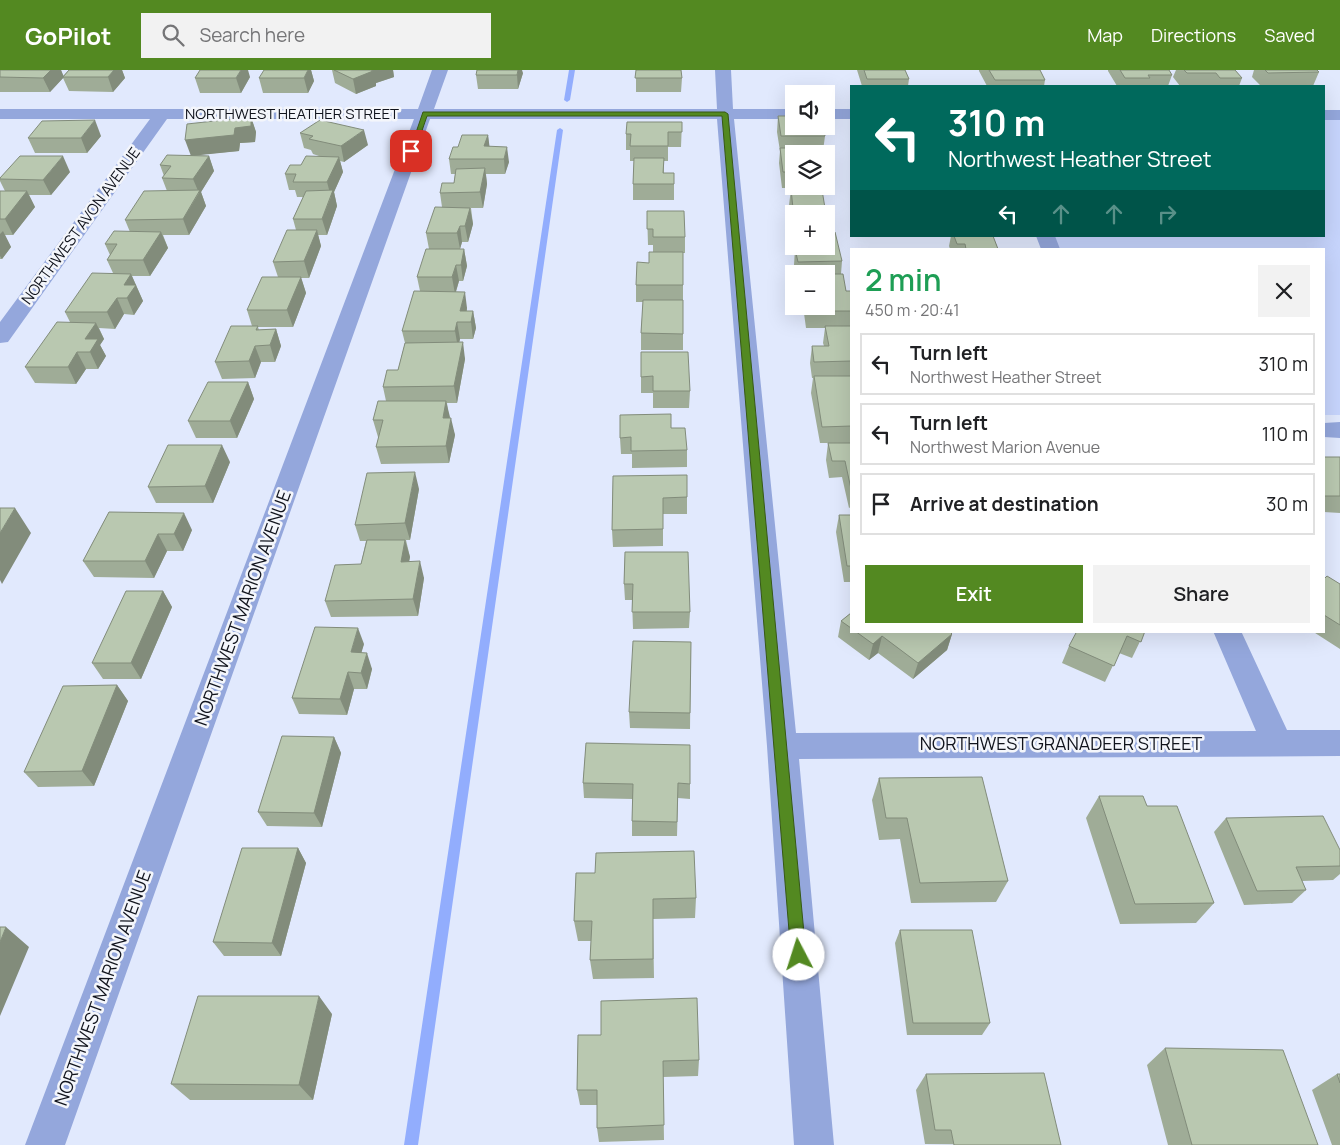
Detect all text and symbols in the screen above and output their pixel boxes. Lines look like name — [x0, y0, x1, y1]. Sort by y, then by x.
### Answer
search box — [141, 13, 491, 58]
text: GoPilot — [25, 19, 111, 52]
icon: search — [159, 21, 187, 49]
text: Search here — [199, 22, 305, 48]
text: Map — [1087, 23, 1123, 47]
text: Directions — [1151, 23, 1236, 47]
text: Saved — [1264, 23, 1315, 47]
map controls — [785, 85, 835, 315]
button: sound — [785, 85, 835, 135]
text: 310 m — [948, 99, 1045, 147]
street label: NORTHWEST HEATHER STREET — [185, 103, 399, 124]
icon: left — [865, 105, 930, 170]
pin — [390, 130, 432, 172]
icon: arrive — [397, 137, 425, 165]
street label: NORTHWEST AVON AVENUE — [16, 143, 145, 309]
text: Northwest Heather Street — [948, 144, 1212, 174]
button: layers — [785, 145, 835, 195]
icon: left — [994, 200, 1022, 228]
icon: ahead — [1047, 200, 1075, 228]
icon: ahead — [1100, 200, 1128, 228]
icon: right — [1153, 200, 1181, 228]
button: + — [785, 205, 835, 255]
text: 2 min — [865, 259, 941, 300]
button: − — [785, 265, 835, 315]
button: close — [1258, 265, 1310, 317]
text: 450 m · 20:41 — [865, 299, 960, 321]
text: Turn left — [910, 340, 988, 366]
icon: left — [867, 350, 895, 378]
text: 310 m — [1259, 351, 1308, 377]
text: Northwest Heather Street — [910, 366, 1102, 388]
text: Turn left — [910, 410, 988, 436]
icon: left — [867, 420, 895, 448]
text: 110 m — [1262, 421, 1308, 447]
text: Northwest Marion Avenue — [910, 436, 1100, 458]
street label: NORTHWEST MARION AVENUE — [188, 487, 296, 729]
icon: arrive — [867, 490, 895, 518]
text: Arrive at destination — [910, 491, 1099, 517]
text: 30 m — [1266, 491, 1308, 517]
button: Exit — [865, 565, 1083, 623]
button: Share — [1093, 565, 1310, 623]
street label: NORTHWEST GRANADEER STREET — [920, 731, 1202, 755]
street label: NORTHWEST MARION AVENUE — [48, 867, 156, 1109]
position arrow — [772, 928, 824, 980]

